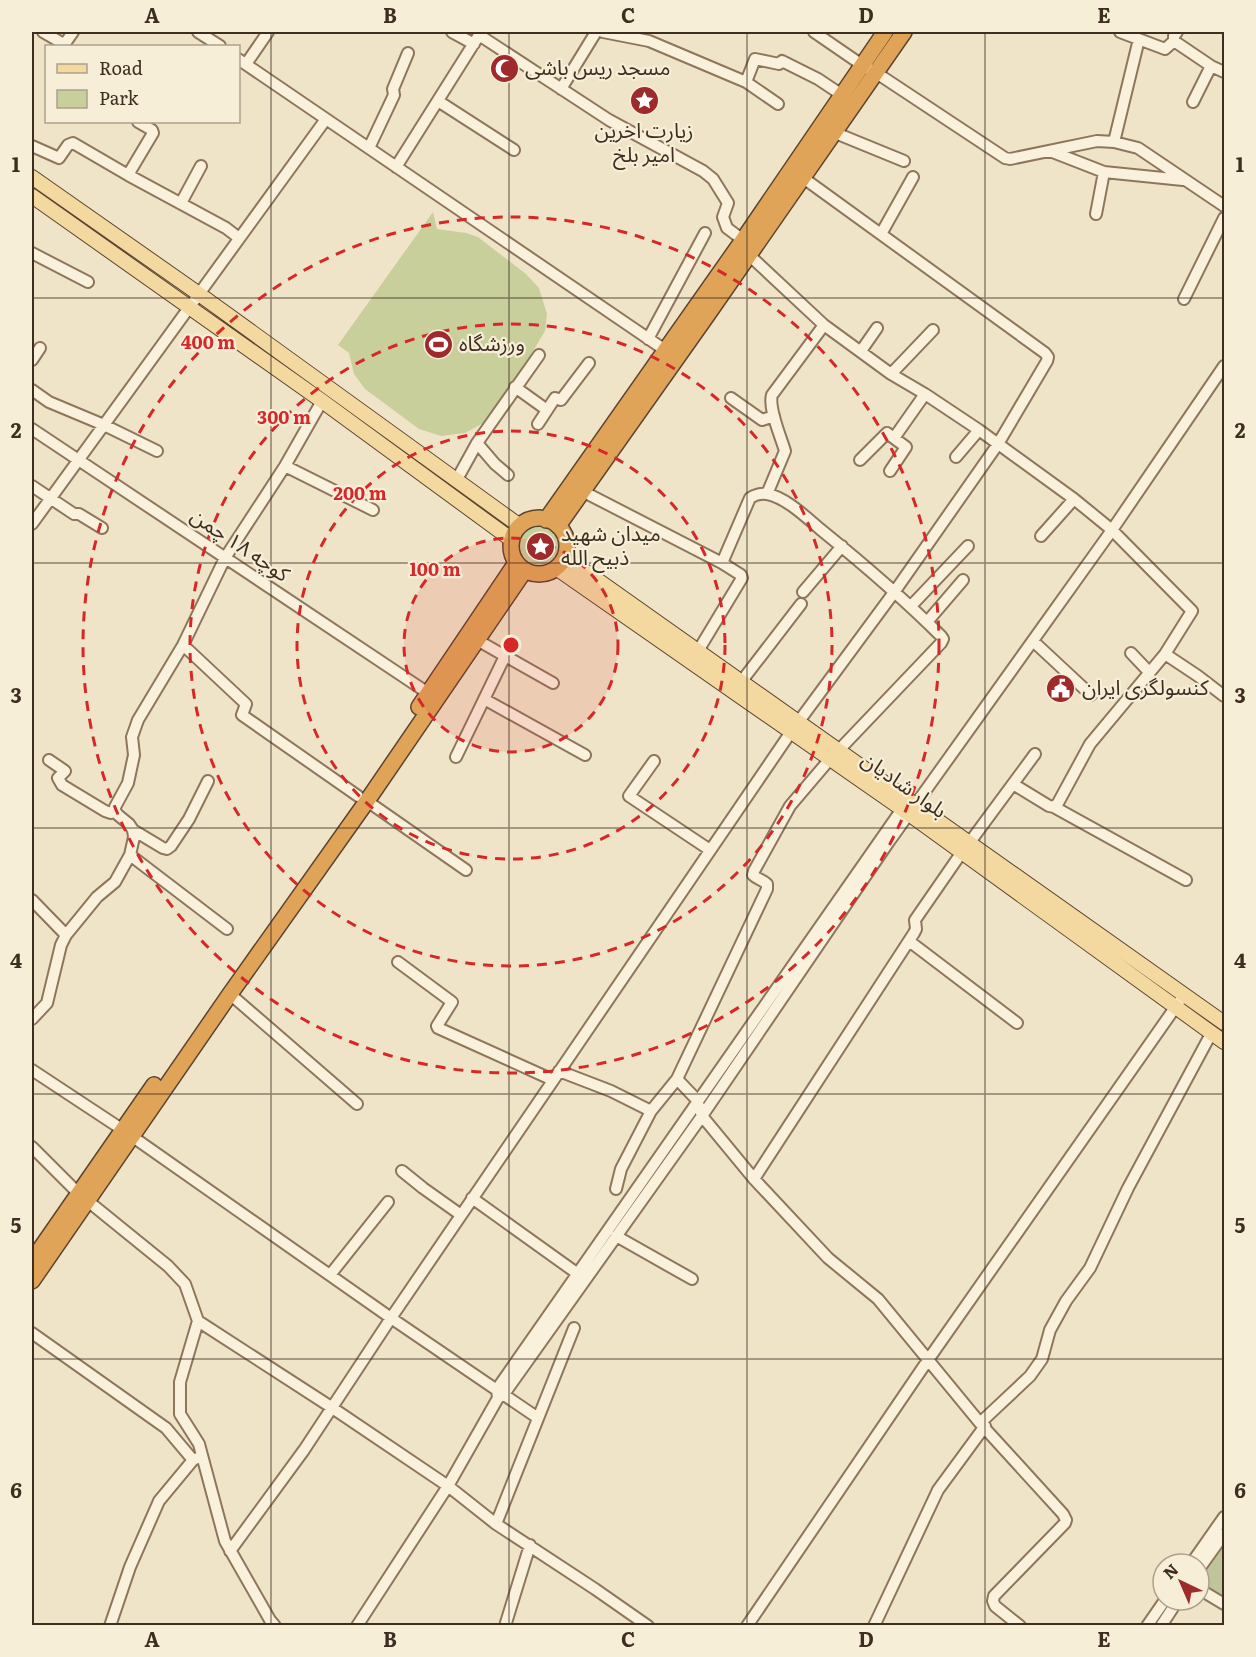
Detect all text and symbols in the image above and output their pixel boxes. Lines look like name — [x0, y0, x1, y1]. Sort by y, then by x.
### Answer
text: A — [144, 0, 160, 29]
text: B — [383, 0, 397, 29]
text: C — [621, 0, 635, 29]
text: D — [858, 0, 874, 29]
text: E — [1097, 0, 1111, 29]
legend — [45, 45, 240, 123]
place label: مسجد ریس باشی — [525, 50, 671, 81]
mosque icon: مسجد ریس باشی — [488, 52, 520, 84]
text: Road — [99, 54, 143, 81]
text: Park — [99, 84, 140, 111]
place icon: زیارت اخرین امیر بلخ — [628, 84, 660, 116]
place label: زیارت اخرین امیر بلخ — [595, 113, 693, 170]
text: 1 — [12, 148, 20, 178]
text: 1 — [1236, 148, 1244, 178]
place label: ورزشگاه — [459, 326, 525, 357]
text: 400 m — [181, 328, 235, 355]
sports icon: ورزشگاه — [422, 328, 454, 360]
text: 300 m — [257, 403, 311, 430]
text: 2 — [11, 414, 22, 444]
text: 2 — [1235, 414, 1246, 444]
text: 200 m — [333, 479, 387, 506]
street label: كوچه ١٨ چمن — [186, 498, 297, 588]
place label: میدان شهید ذبیح الله — [561, 516, 661, 573]
place icon: میدان شهید ذبیح الله — [524, 530, 556, 562]
text: 100 m — [409, 555, 461, 582]
centre of rings — [501, 635, 521, 655]
place label: کنسولگری ایران — [1082, 670, 1209, 701]
public building icon: کنسولگری ایران — [1045, 672, 1077, 704]
text: 3 — [10, 679, 22, 709]
text: 3 — [1234, 679, 1246, 709]
street label: بلوار شادیان — [856, 742, 955, 824]
text: 4 — [10, 944, 22, 974]
text: 4 — [1234, 944, 1246, 974]
text: 5 — [11, 1209, 22, 1239]
text: 5 — [1235, 1209, 1246, 1239]
text: 6 — [10, 1474, 22, 1504]
text: 6 — [1234, 1474, 1246, 1504]
north arrow — [1151, 1552, 1211, 1612]
text: N — [1157, 1557, 1183, 1584]
text: A — [144, 1623, 160, 1653]
text: B — [383, 1623, 397, 1653]
text: C — [621, 1623, 635, 1653]
text: D — [858, 1623, 874, 1653]
text: E — [1097, 1623, 1111, 1653]

